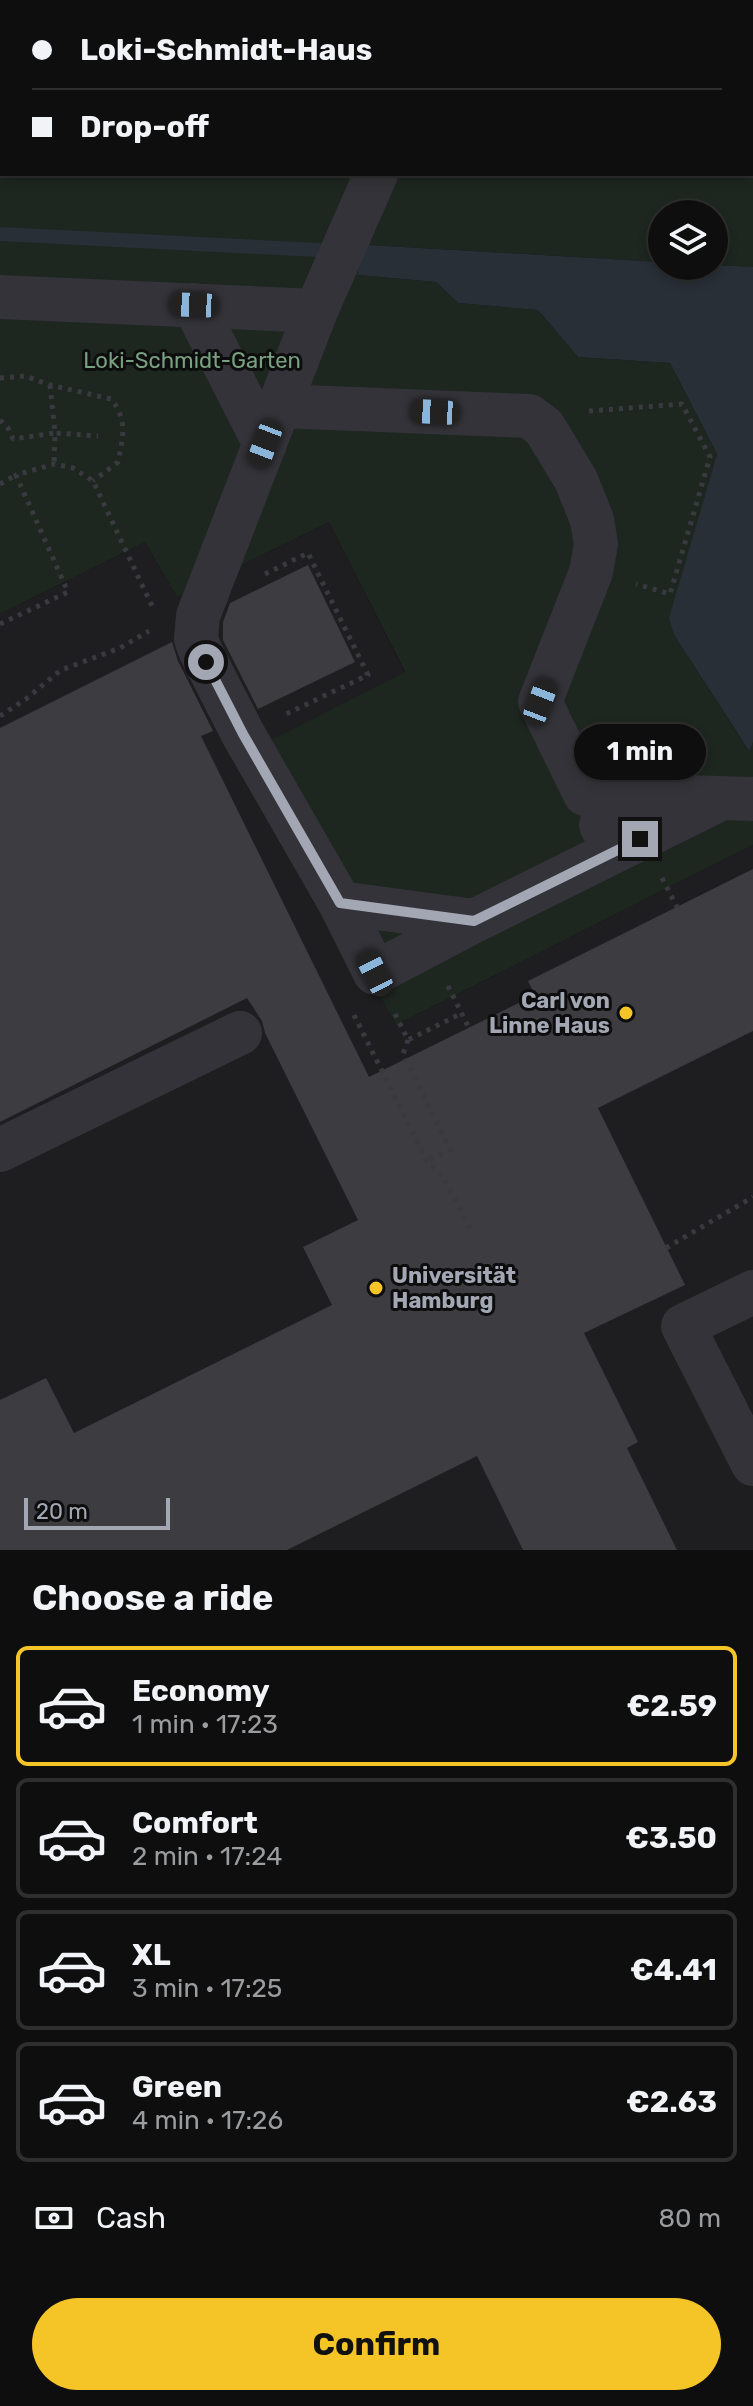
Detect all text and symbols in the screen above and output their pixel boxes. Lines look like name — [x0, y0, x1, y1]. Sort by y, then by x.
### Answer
text: Loki-Schmidt-Haus — [80, 32, 372, 68]
text: Drop-off — [80, 109, 209, 145]
map controls — [648, 200, 728, 280]
button: layers — [648, 200, 728, 280]
car — [170, 292, 218, 318]
park label: Loki-Schmidt-Garten — [83, 347, 301, 374]
car — [410, 399, 460, 425]
car — [245, 417, 285, 471]
route start — [188, 644, 224, 680]
car — [520, 675, 560, 729]
callout: 1 min — [574, 723, 706, 779]
text: 1 min — [607, 736, 673, 767]
route end — [622, 821, 658, 857]
car — [353, 946, 397, 1000]
place label: Carl von Linne Haus — [489, 987, 610, 1039]
marker: Carl von Linne Haus — [617, 1004, 635, 1022]
place label: Universität Hamburg — [392, 1262, 516, 1314]
marker: Universität Hamburg — [367, 1279, 385, 1297]
scale bar — [24, 1494, 170, 1530]
text: 20 m — [36, 1498, 88, 1525]
text: Choose a ride — [32, 1576, 273, 1619]
icon: car — [36, 1670, 108, 1742]
text: Economy — [132, 1673, 270, 1709]
text: €2.59 — [627, 1688, 717, 1724]
text: 1 min · 17:23 — [132, 1709, 278, 1740]
icon: car — [36, 1802, 108, 1874]
text: Comfort — [132, 1805, 258, 1841]
text: €3.50 — [625, 1820, 717, 1856]
text: 2 min · 17:24 — [132, 1841, 282, 1872]
icon: car — [36, 1934, 108, 2006]
text: XL — [132, 1937, 171, 1973]
text: €4.41 — [630, 1952, 717, 1988]
text: 3 min · 17:25 — [132, 1973, 282, 2004]
icon: car — [36, 2066, 108, 2138]
text: Green — [132, 2069, 222, 2105]
text: €2.63 — [626, 2084, 717, 2120]
text: 4 min · 17:26 — [132, 2105, 283, 2136]
icon: cash — [32, 2196, 76, 2240]
text: Cash — [96, 2200, 166, 2236]
text: 80 m — [658, 2203, 721, 2234]
button: Confirm — [32, 2298, 721, 2390]

